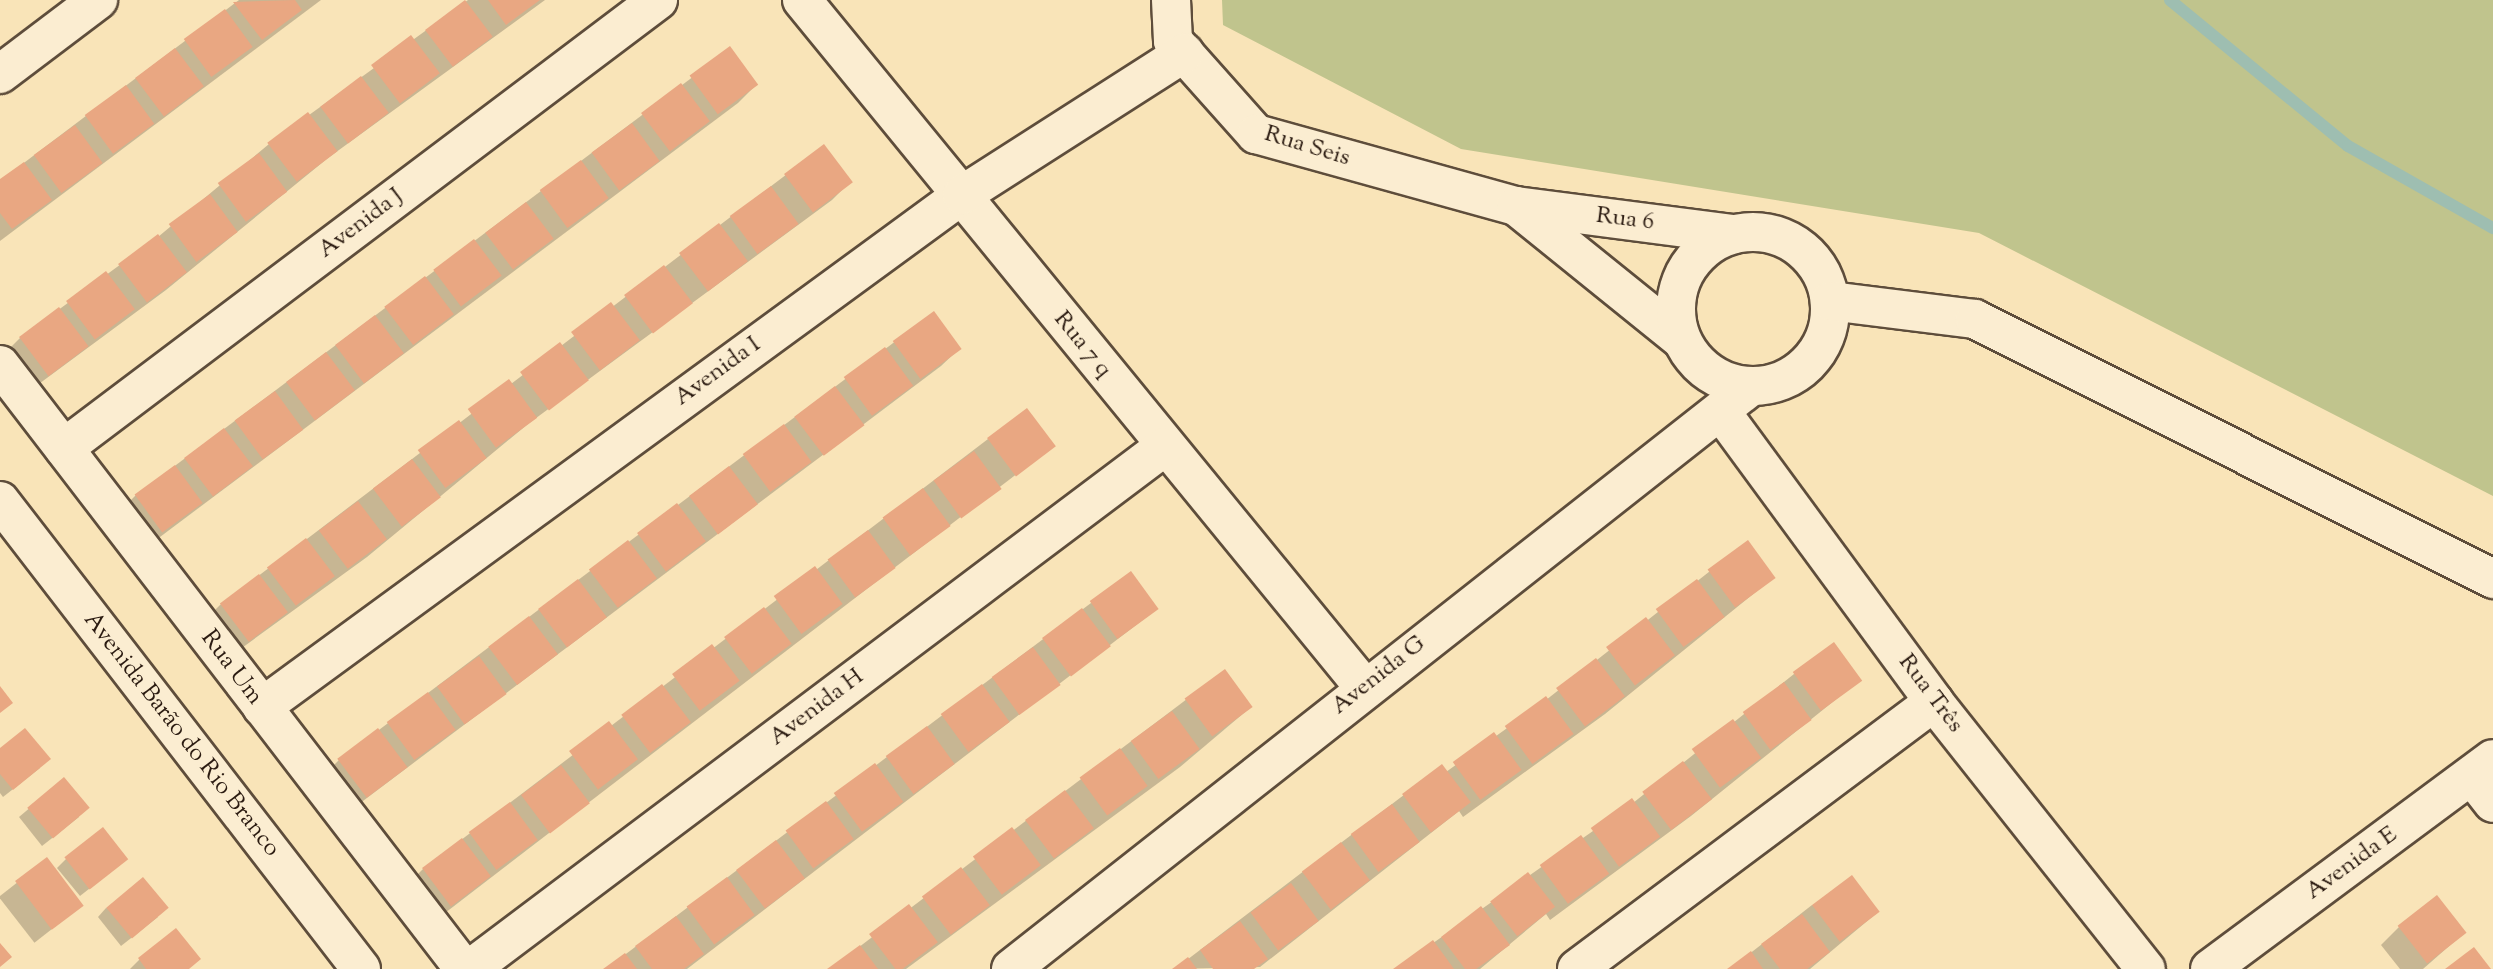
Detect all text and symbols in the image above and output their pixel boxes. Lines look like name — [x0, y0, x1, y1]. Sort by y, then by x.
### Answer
street label: Rua Seis — [1261, 120, 1353, 174]
street label: Avenida J — [313, 183, 409, 265]
street label: Rua 6 — [1594, 202, 1656, 238]
street label: Rua 7 q — [1047, 306, 1117, 384]
street label: Avenida I — [669, 331, 767, 413]
street label: Avenida Barão do Rio Branco — [77, 607, 285, 863]
street label: Rua Um — [194, 625, 268, 711]
street label: Avenida G — [1326, 630, 1432, 722]
street label: Rua Três — [1891, 649, 1969, 739]
street label: Avenida H — [764, 663, 870, 753]
street label: Avenida E — [2301, 821, 2403, 907]

